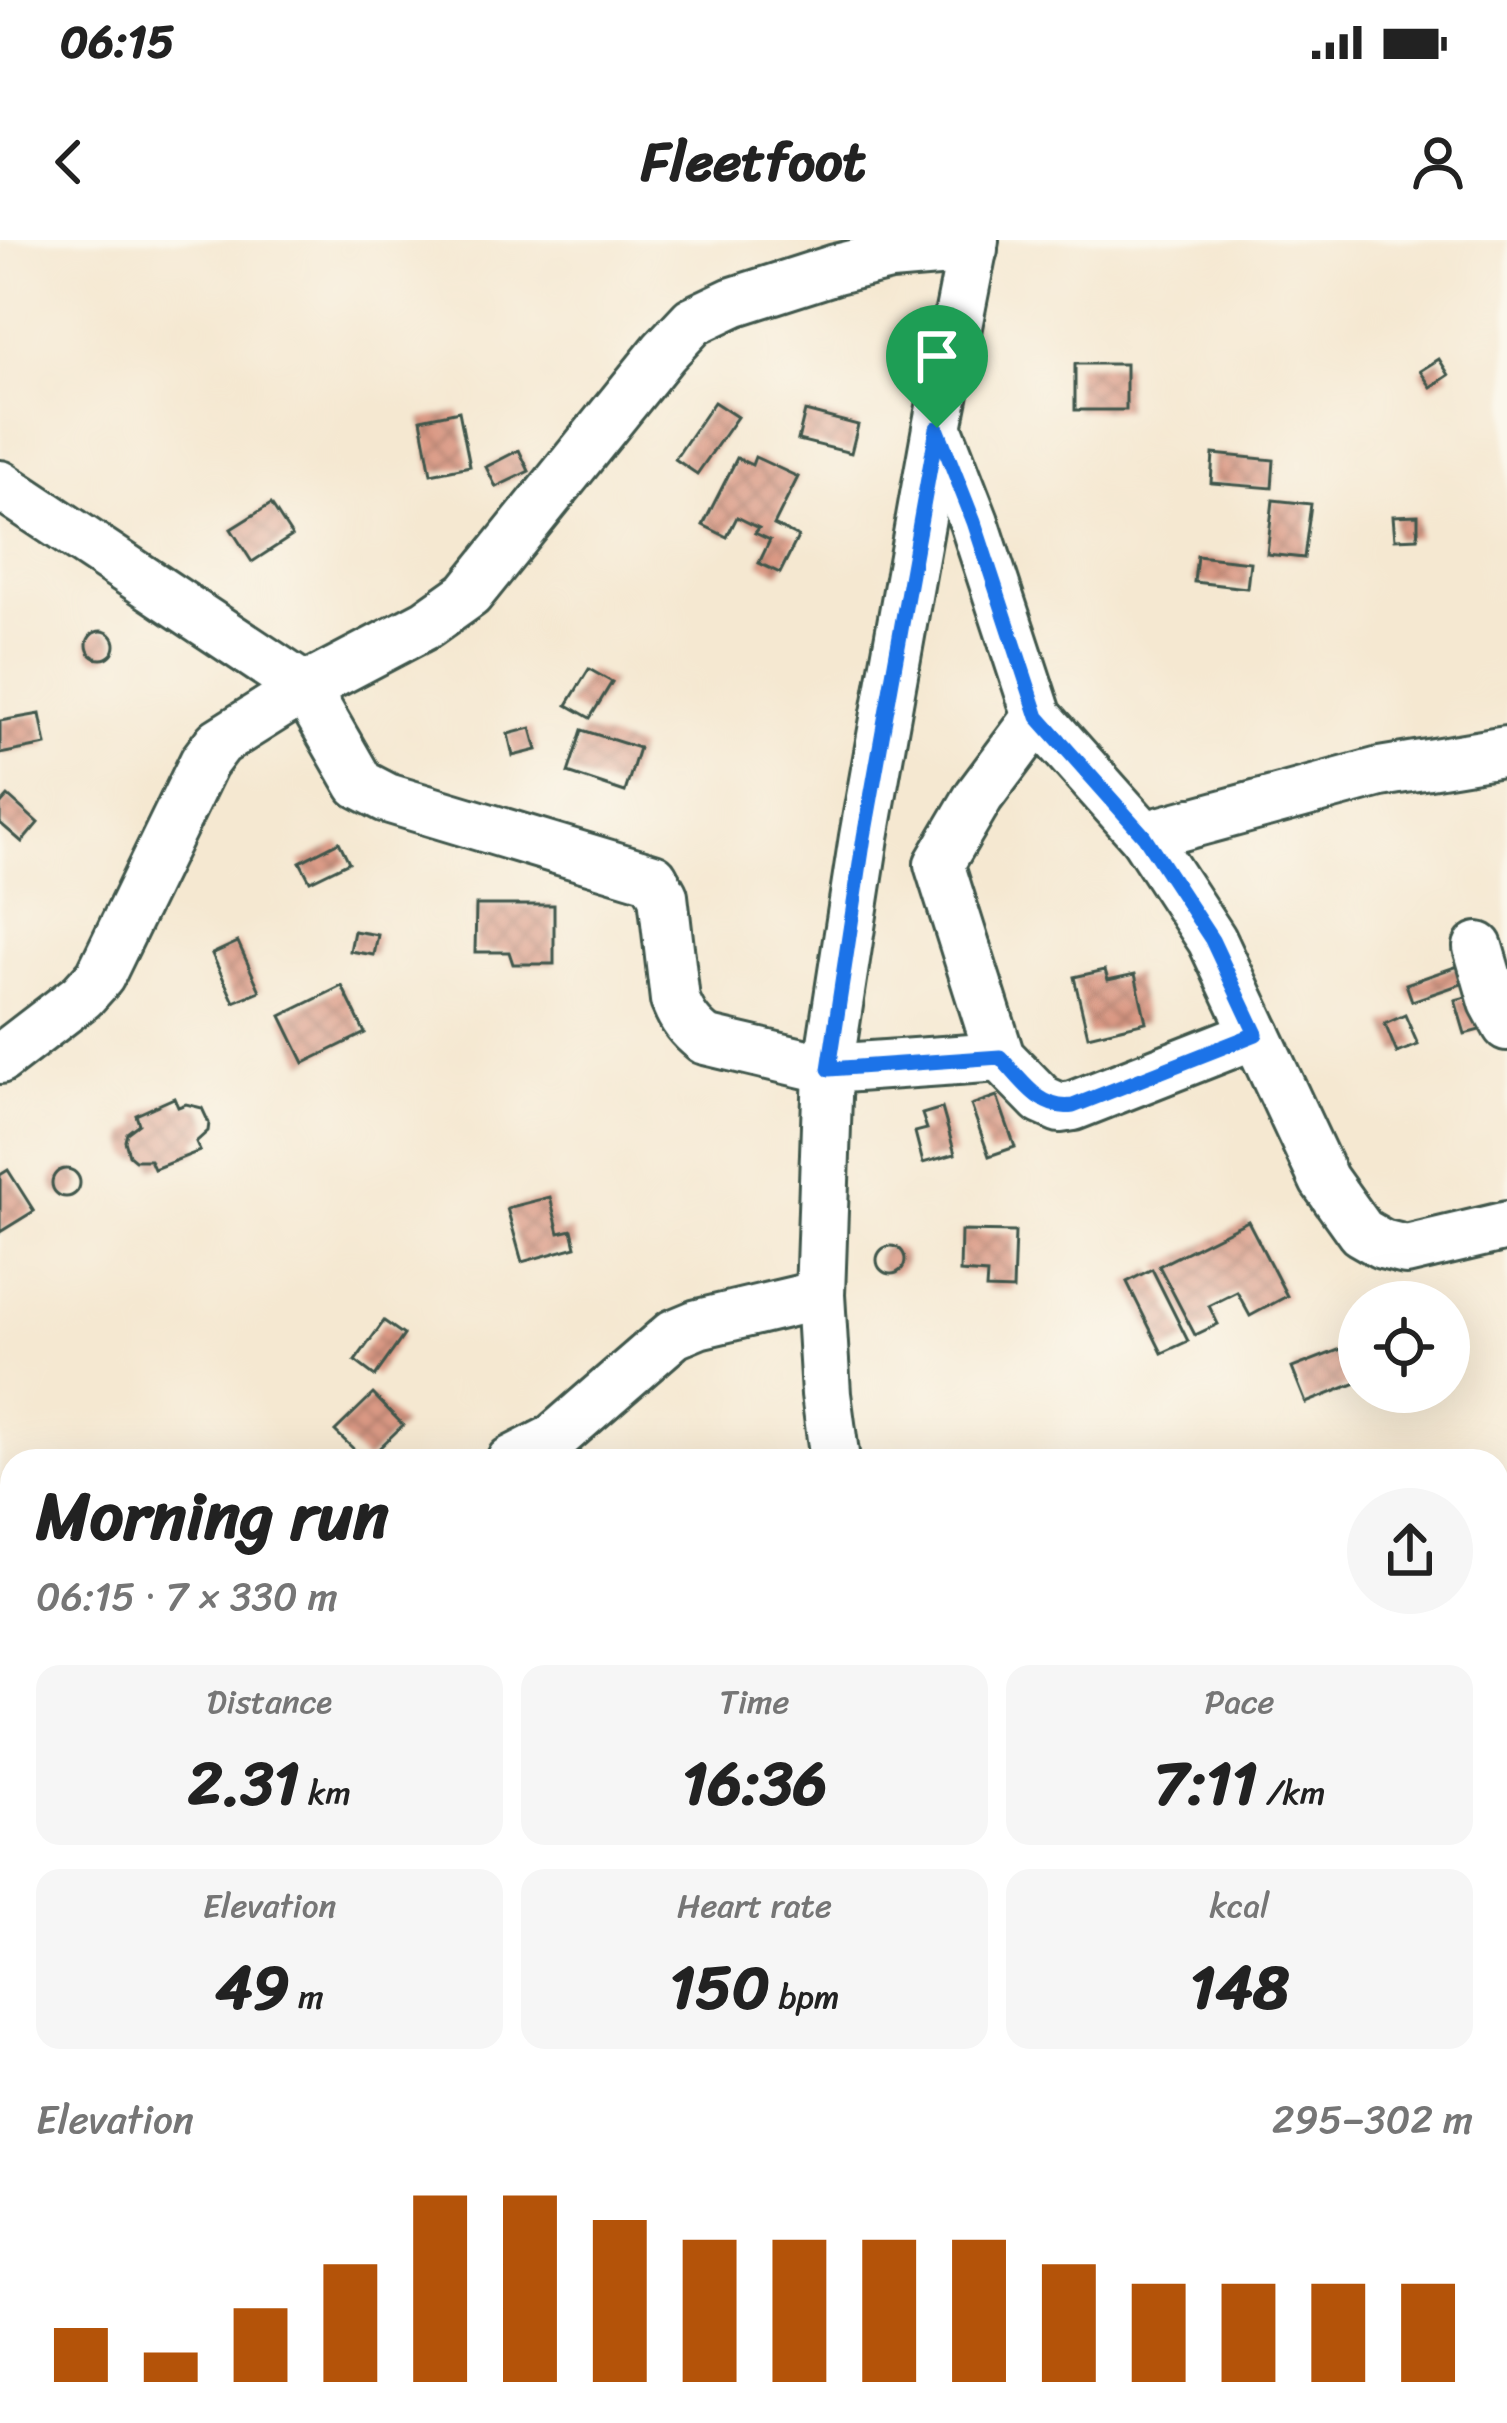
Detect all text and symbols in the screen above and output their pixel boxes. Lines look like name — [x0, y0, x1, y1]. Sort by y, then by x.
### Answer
text: 06:15 — [60, 2, 174, 82]
text: Fleetfoot — [641, 114, 866, 210]
icon: back — [36, 129, 102, 195]
icon: person — [1405, 129, 1471, 195]
pin — [886, 305, 988, 428]
icon: arrive — [904, 323, 970, 389]
map controls — [1338, 1281, 1470, 1413]
button: locate — [1338, 1281, 1470, 1413]
text: Morning run — [36, 1458, 389, 1575]
button: share — [1347, 1488, 1473, 1614]
text: 06:15 · 7 × 330 m — [36, 1562, 338, 1631]
text: Distance — [207, 1673, 332, 1731]
text: Time — [720, 1673, 789, 1731]
text: Pace — [1204, 1673, 1275, 1731]
text: 2.31 — [188, 1731, 299, 1837]
text: 16:36 — [682, 1731, 827, 1837]
text: 7:11 — [1154, 1731, 1258, 1837]
text: km — [299, 1764, 351, 1822]
text: /km — [1258, 1764, 1325, 1822]
text: Elevation — [203, 1877, 336, 1935]
text: Heart rate — [677, 1877, 832, 1935]
text: kcal — [1210, 1877, 1269, 1935]
text: 49 — [215, 1935, 290, 2041]
text: 150 — [670, 1935, 770, 2041]
text: 148 — [1190, 1935, 1289, 2041]
text: m — [290, 1968, 324, 2026]
text: bpm — [770, 1968, 839, 2026]
text: Elevation — [36, 2085, 194, 2154]
text: 295–302 m — [1272, 2085, 1473, 2154]

